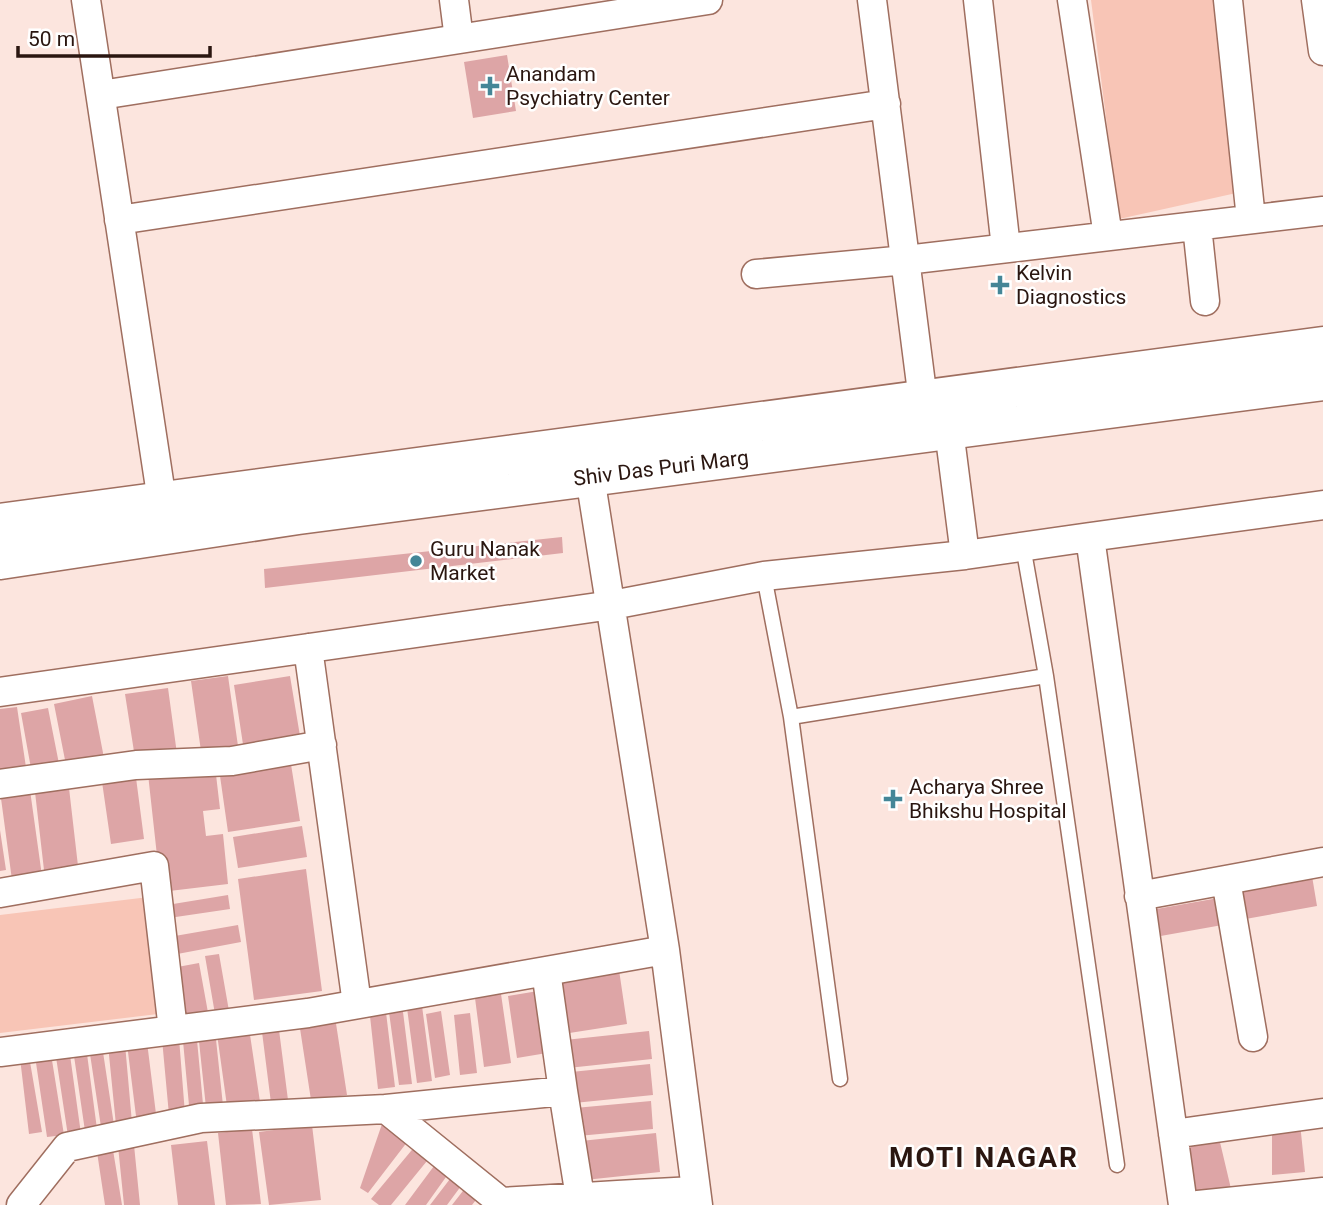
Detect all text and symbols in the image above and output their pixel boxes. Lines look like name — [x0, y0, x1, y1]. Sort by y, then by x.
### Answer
scale bar — [18, 14, 210, 58]
text: 50 m — [28, 27, 75, 51]
place label: Anandam Psychiatry Center — [506, 62, 670, 110]
marker: Anandam Psychiatry Center — [480, 76, 500, 96]
place label: Kelvin Diagnostics — [1016, 261, 1126, 309]
marker: Kelvin Diagnostics — [990, 275, 1010, 295]
street label: Shiv Das Puri Marg — [572, 445, 750, 491]
place label: Guru Nanak Market — [430, 537, 540, 585]
marker: Guru Nanak Market — [408, 553, 424, 569]
place label: Acharya Shree Bhikshu Hospital — [909, 775, 1067, 823]
marker: Acharya Shree Bhikshu Hospital — [883, 789, 903, 809]
district label: MOTI NAGAR — [889, 1141, 1079, 1174]

